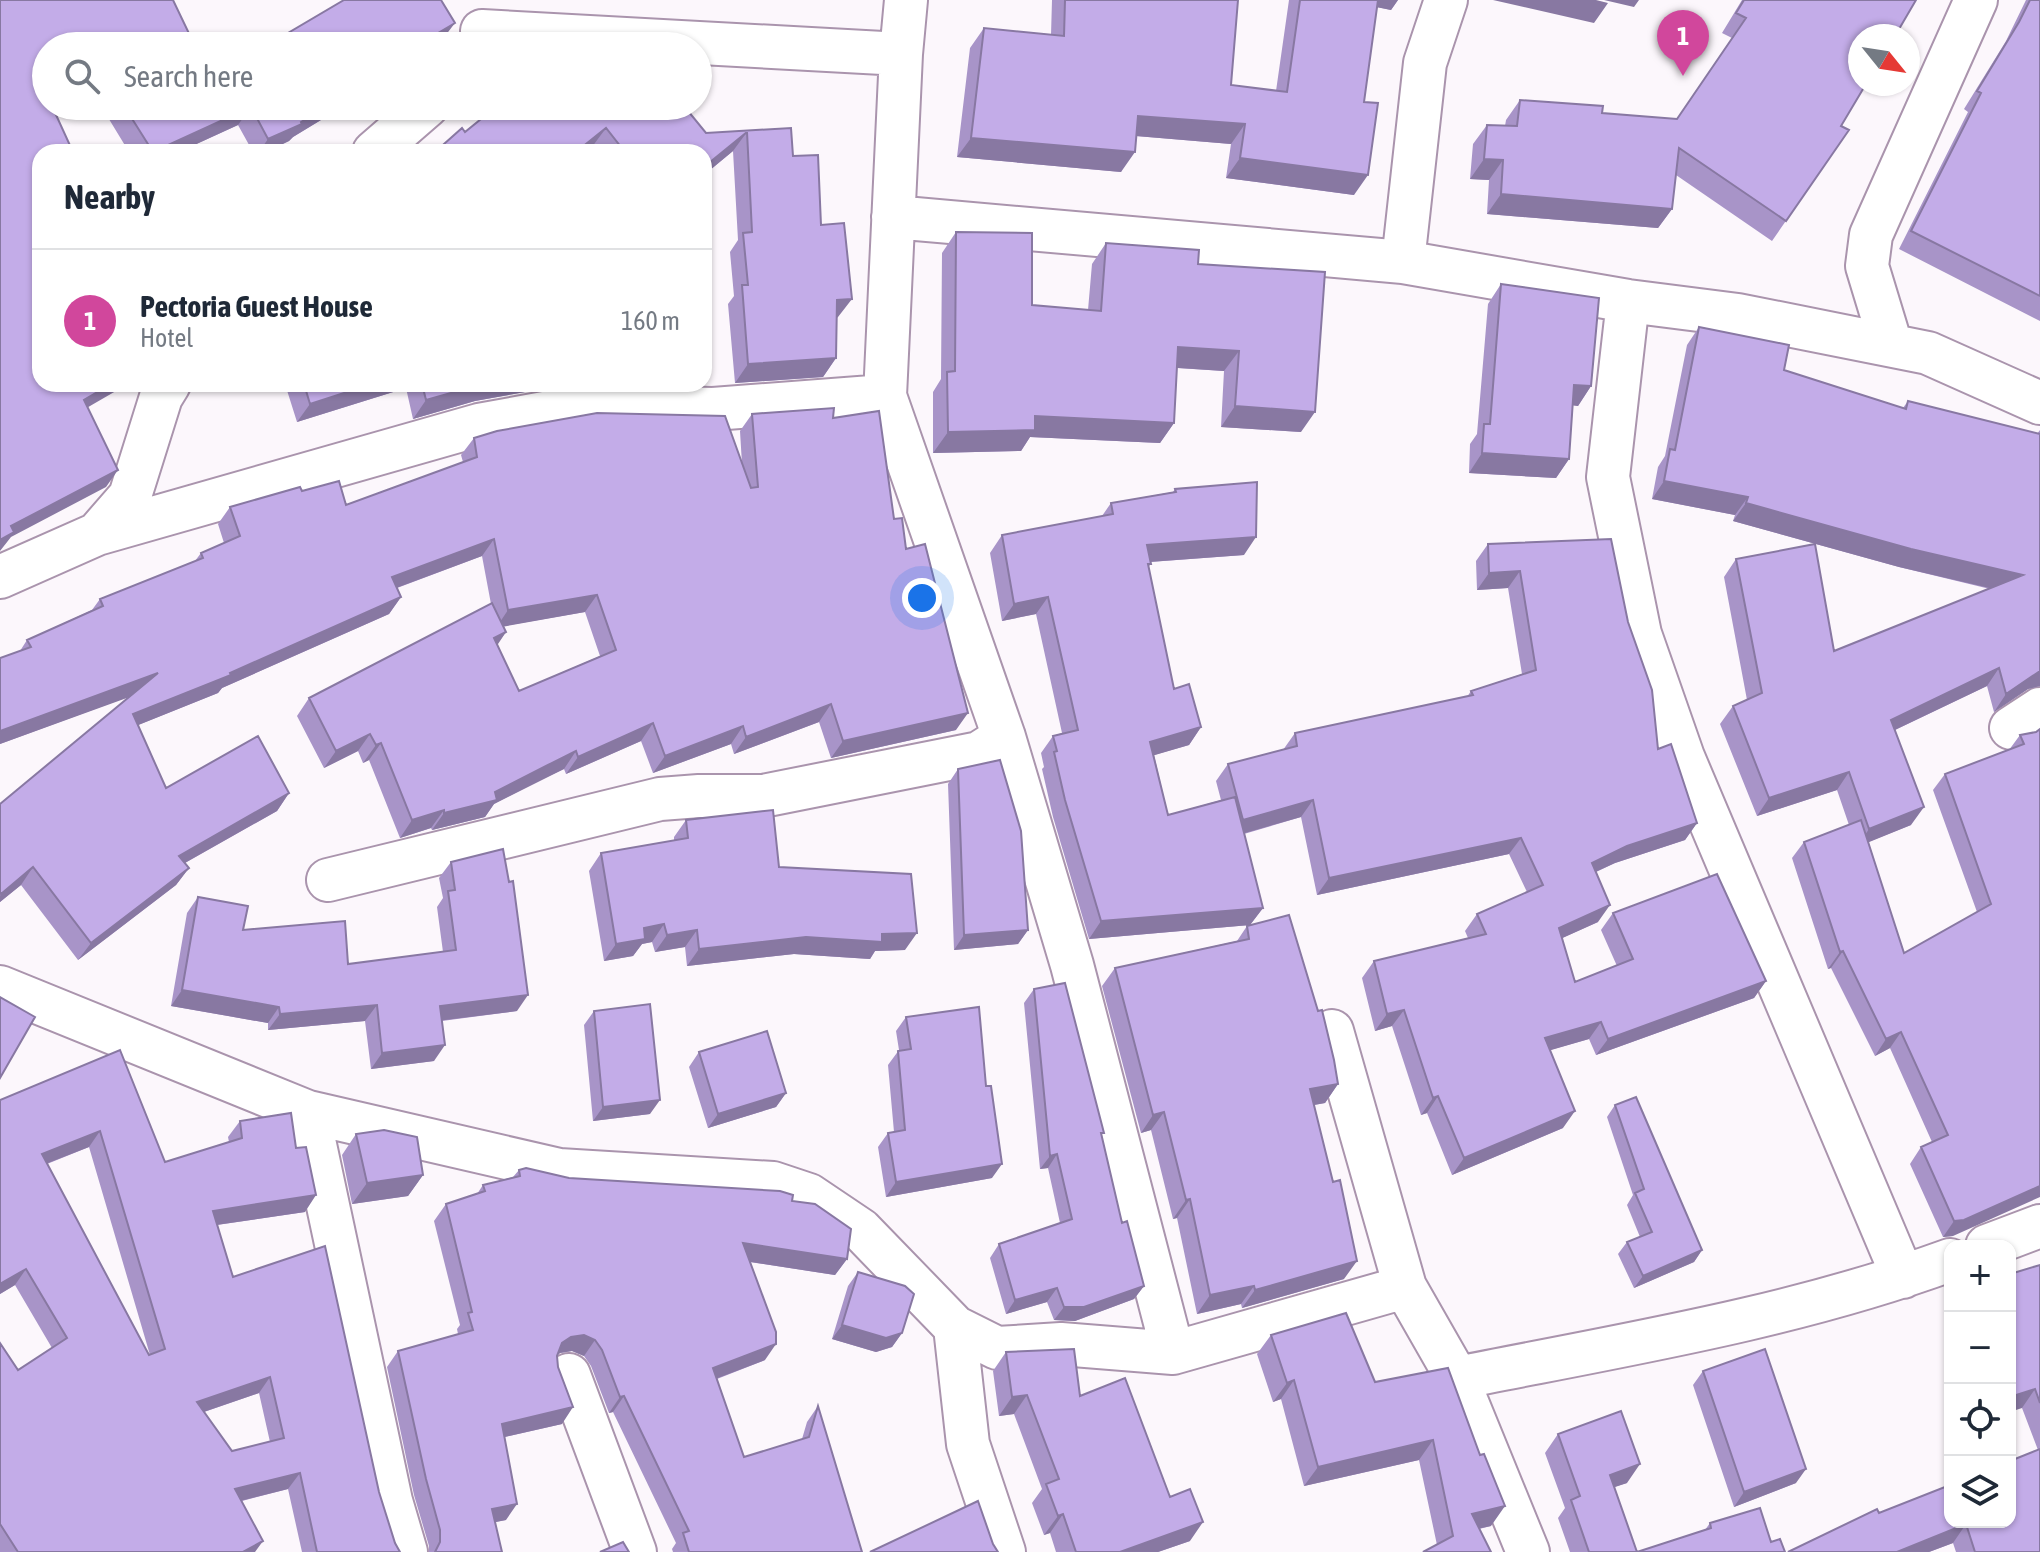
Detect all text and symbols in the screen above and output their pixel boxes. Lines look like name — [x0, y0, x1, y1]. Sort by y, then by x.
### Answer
pin: 1 — [1657, 10, 1709, 76]
north arrow — [1848, 24, 1920, 96]
search box — [32, 32, 712, 120]
icon: search — [60, 54, 104, 98]
text: Search here — [124, 59, 253, 93]
text: Nearby — [64, 177, 155, 216]
text: Pectoria Guest House — [140, 289, 373, 323]
text: 1 — [84, 306, 96, 336]
text: 160 m — [621, 306, 680, 336]
text: Hotel — [140, 323, 193, 353]
your location — [902, 578, 942, 618]
map controls — [1944, 1240, 2016, 1528]
button: + — [1944, 1240, 2016, 1312]
button: − — [1944, 1312, 2016, 1384]
button: locate — [1944, 1384, 2016, 1456]
button: layers — [1944, 1456, 2016, 1528]

